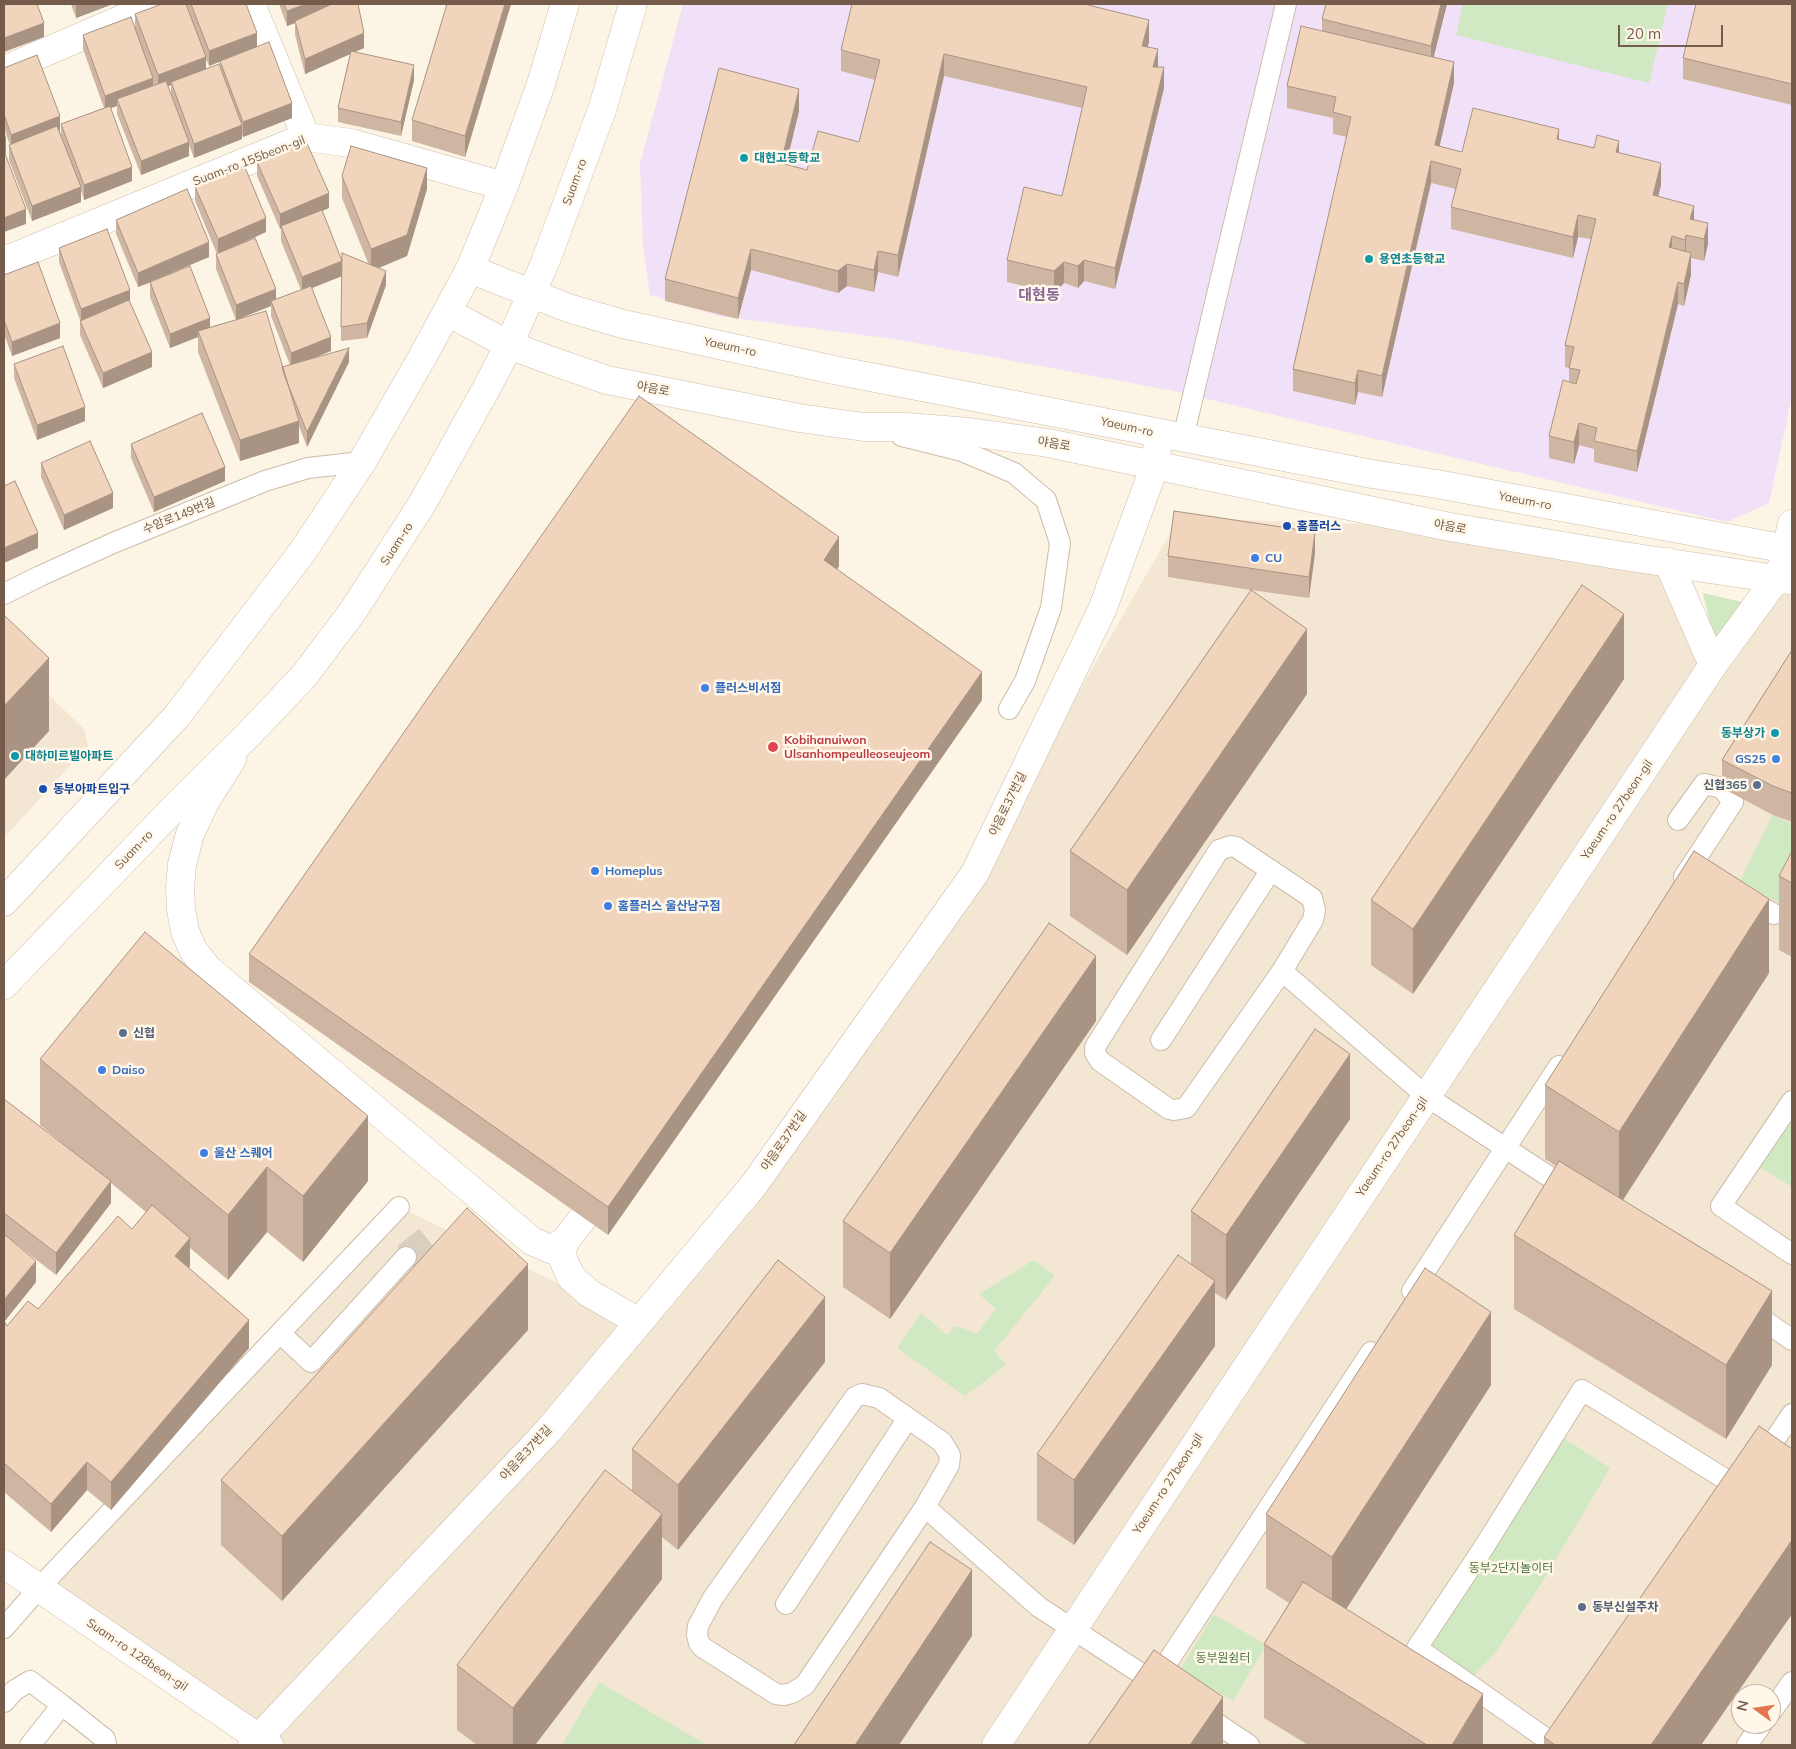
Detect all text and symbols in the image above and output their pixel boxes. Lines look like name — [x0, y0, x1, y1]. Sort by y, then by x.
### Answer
scale bar — [1621, 15, 1726, 47]
text: 20 m — [1626, 24, 1661, 43]
street label: Suam-ro 155beon-gil — [191, 133, 307, 189]
place label: 대현고등학교 — [754, 151, 820, 165]
marker: 대현고등학교 — [738, 152, 750, 164]
street label: Suam-ro — [560, 157, 590, 207]
place label: 용연초등학교 — [1379, 252, 1445, 266]
marker: 용연초등학교 — [1363, 253, 1375, 265]
district label: 대현동 — [1018, 286, 1060, 304]
street label: Yaeum-ro — [702, 334, 758, 360]
street label: 야음로 — [635, 379, 671, 399]
street label: Yaeum-ro — [1099, 414, 1155, 440]
street label: 야음로 — [1036, 434, 1072, 454]
street label: Yaeum-ro — [1497, 489, 1553, 513]
street label: 수암로149번길 — [141, 495, 217, 537]
street label: 야음로 — [1432, 517, 1468, 537]
place label: 홈플러스 — [1297, 519, 1341, 533]
street label: Suam-ro — [378, 520, 416, 568]
marker: 홈플러스 — [1281, 520, 1293, 532]
place label: CU — [1265, 551, 1282, 565]
marker: CU — [1249, 552, 1261, 564]
place label: 플러스비서점 — [715, 681, 781, 695]
marker: 플러스비서점 — [699, 682, 711, 694]
place label: 동부상가 — [1721, 726, 1765, 740]
marker: 동부상가 — [1769, 727, 1781, 739]
place label: Kobihanuiwon Ulsanhompeulleoseujeom — [784, 733, 930, 761]
marker: Kobihanuiwon Ulsanhompeulleoseujeom — [766, 740, 780, 754]
place label: 대하미르빌아파트 — [25, 749, 113, 763]
marker: 대하미르빌아파트 — [9, 750, 21, 762]
place label: GS25 — [1735, 752, 1766, 766]
marker: GS25 — [1770, 753, 1782, 765]
street label: Yaeum-ro 27beon-gil — [1578, 757, 1656, 863]
street label: 야음로37번길 — [986, 770, 1030, 838]
place label: 신협365 — [1703, 778, 1747, 792]
marker: 신협365 — [1751, 779, 1763, 791]
place label: 동부아파트입구 — [53, 782, 130, 796]
marker: 동부아파트입구 — [37, 783, 49, 795]
street label: Suam-ro — [112, 828, 156, 872]
place label: Homeplus — [605, 864, 662, 878]
marker: Homeplus — [589, 865, 601, 877]
place label: 홈플러스 울산남구점 — [618, 899, 721, 913]
marker: 홈플러스 울산남구점 — [602, 900, 614, 912]
place label: 신협 — [133, 1026, 155, 1040]
marker: 신협 — [117, 1027, 129, 1039]
place label: Daiso — [112, 1063, 145, 1077]
marker: Daiso — [96, 1064, 108, 1076]
street label: Yaeum-ro 27beon-gil — [1353, 1094, 1431, 1200]
street label: 야음로37번길 — [758, 1108, 810, 1174]
place label: 울산 스퀘어 — [214, 1146, 272, 1160]
marker: 울산 스퀘어 — [198, 1147, 210, 1159]
street label: 야음로37번길 — [497, 1423, 555, 1483]
street label: Yaeum-ro 27beon-gil — [1130, 1431, 1206, 1537]
park label: 동부2단지놀이터 — [1469, 1561, 1553, 1575]
place label: 동부신설주차 — [1592, 1600, 1658, 1614]
marker: 동부신설주차 — [1576, 1601, 1588, 1613]
street label: Suam-ro 128beon-gil — [84, 1616, 190, 1694]
park label: 동부원쉼터 — [1195, 1651, 1251, 1665]
north arrow — [1731, 1684, 1781, 1734]
text: N — [1732, 1698, 1752, 1713]

